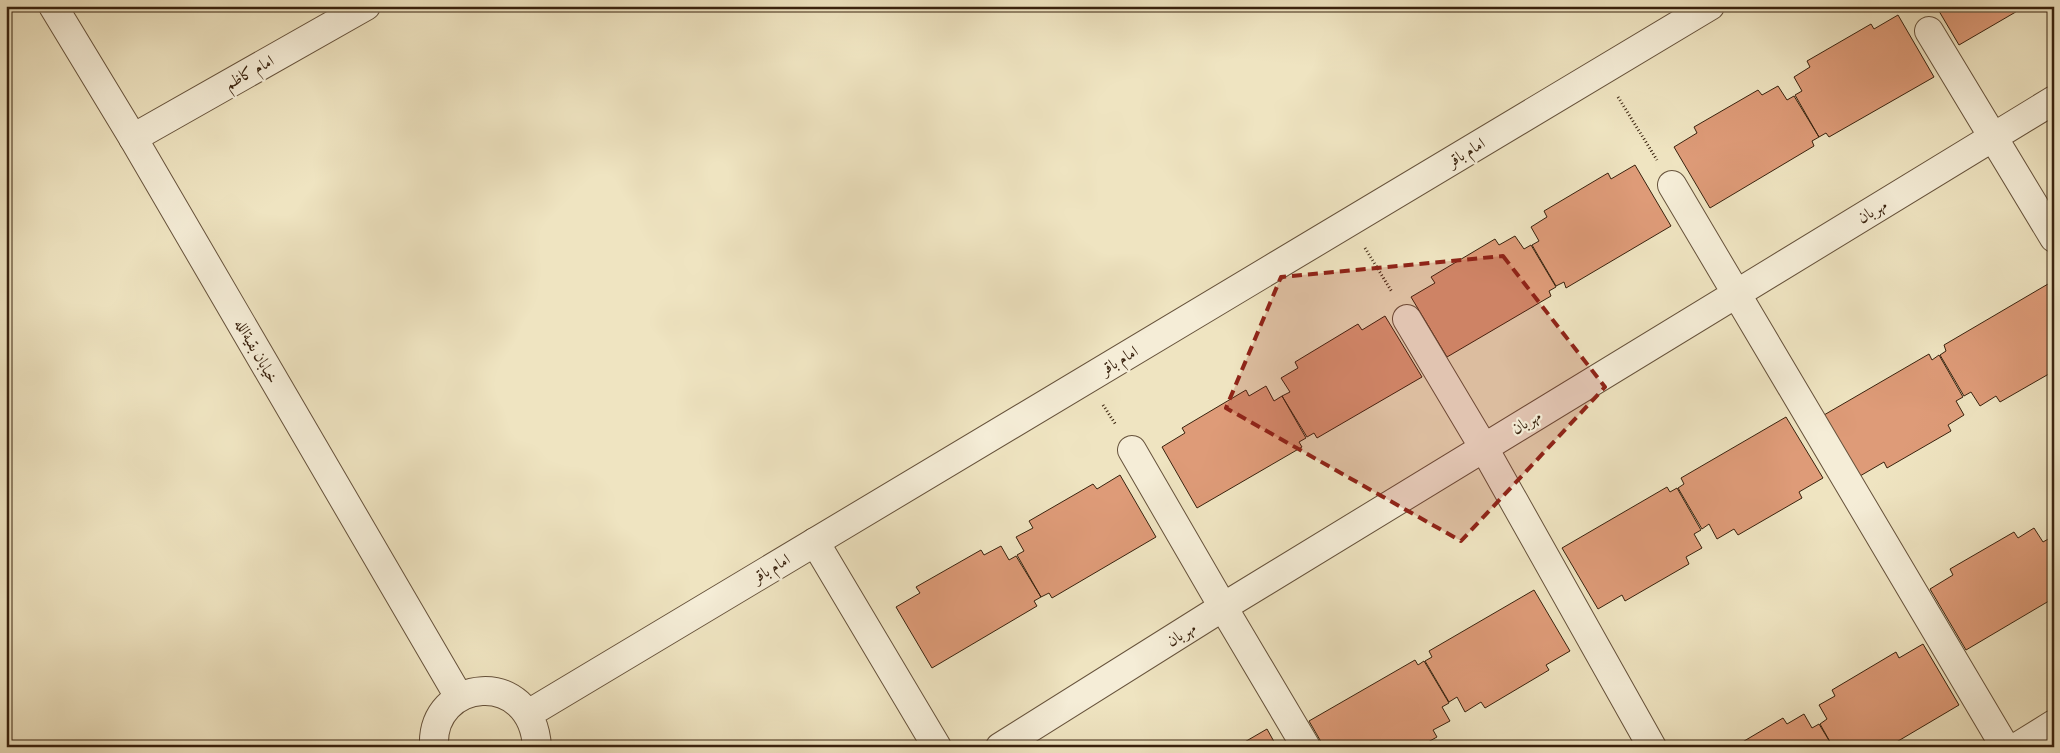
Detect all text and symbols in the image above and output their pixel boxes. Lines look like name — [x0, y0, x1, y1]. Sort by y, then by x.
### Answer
street label: امام کاظم — [220, 50, 280, 99]
street label: امام باقر — [1441, 133, 1491, 176]
street label: مهربان — [1853, 194, 1891, 228]
street label: خیابان بقیةالله — [230, 315, 284, 387]
street label: امام باقر — [1094, 341, 1144, 384]
street label: مهربان — [1507, 405, 1545, 439]
street label: امام باقر — [746, 549, 796, 592]
street label: مهربان — [1162, 617, 1200, 651]

